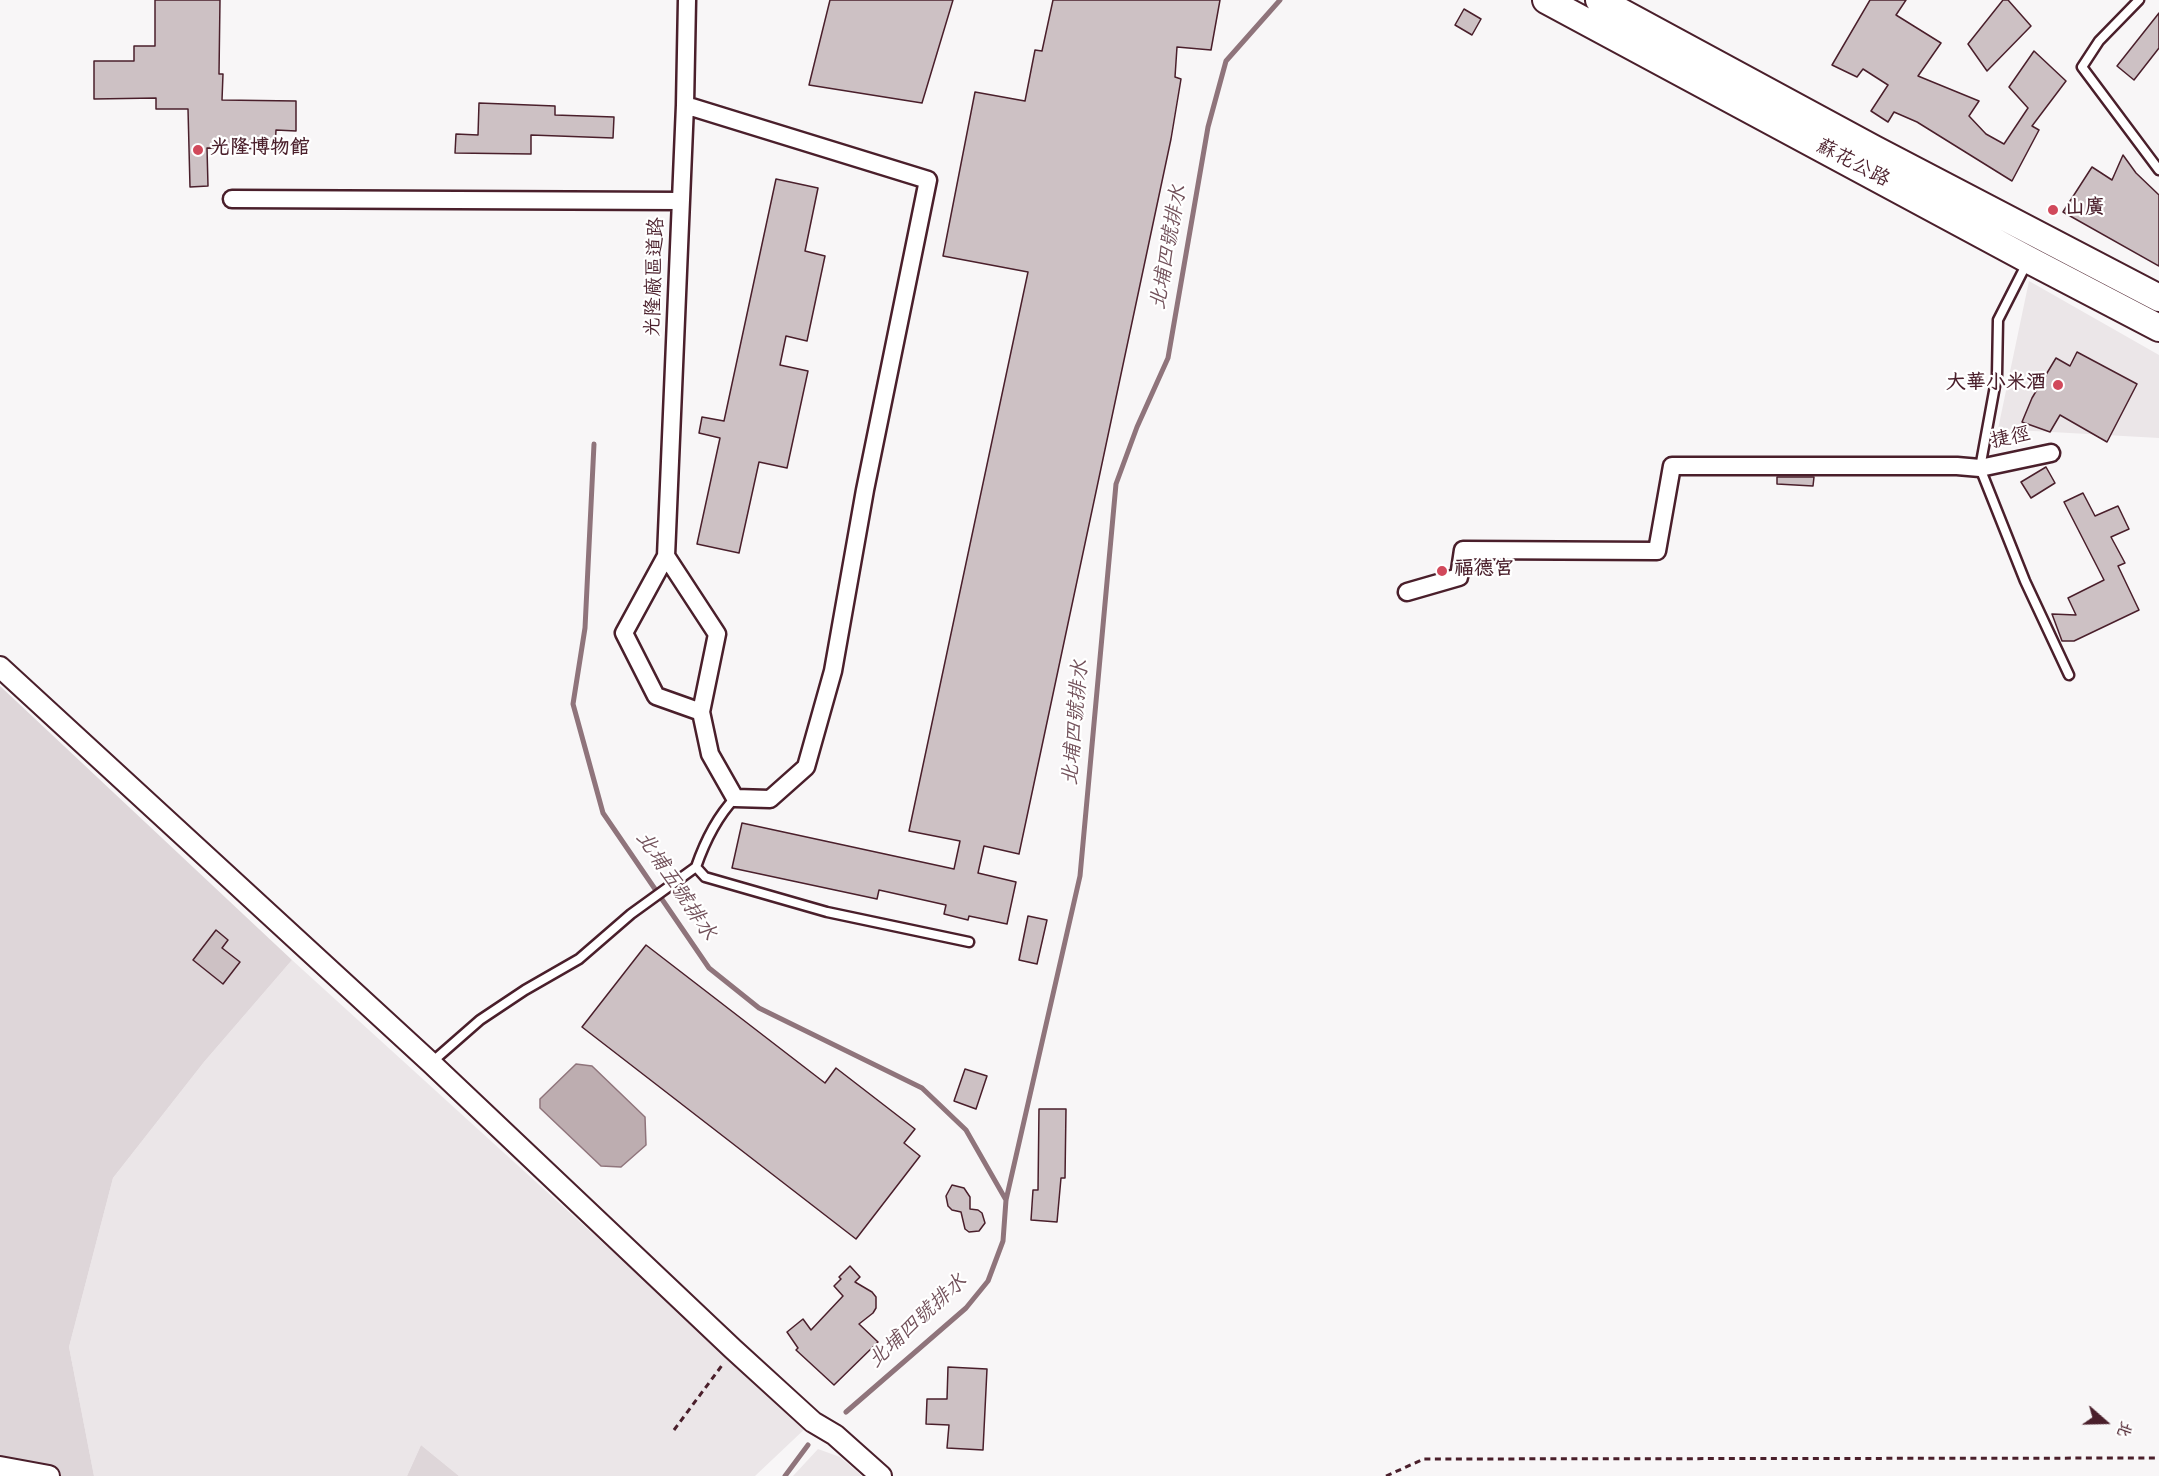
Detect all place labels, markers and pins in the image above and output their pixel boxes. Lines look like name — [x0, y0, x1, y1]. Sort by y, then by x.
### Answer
place label: 光隆博物館 — [210, 138, 310, 162]
marker: 光隆博物館 — [191, 143, 205, 157]
place label: 山廣 — [2065, 198, 2105, 222]
marker: 山廣 — [2046, 203, 2060, 217]
place label: 大華小米酒 — [1946, 373, 2046, 397]
marker: 大華小米酒 — [2051, 378, 2065, 392]
place label: 福德宮 — [1454, 559, 1514, 583]
marker: 福德宮 — [1435, 564, 1449, 578]

